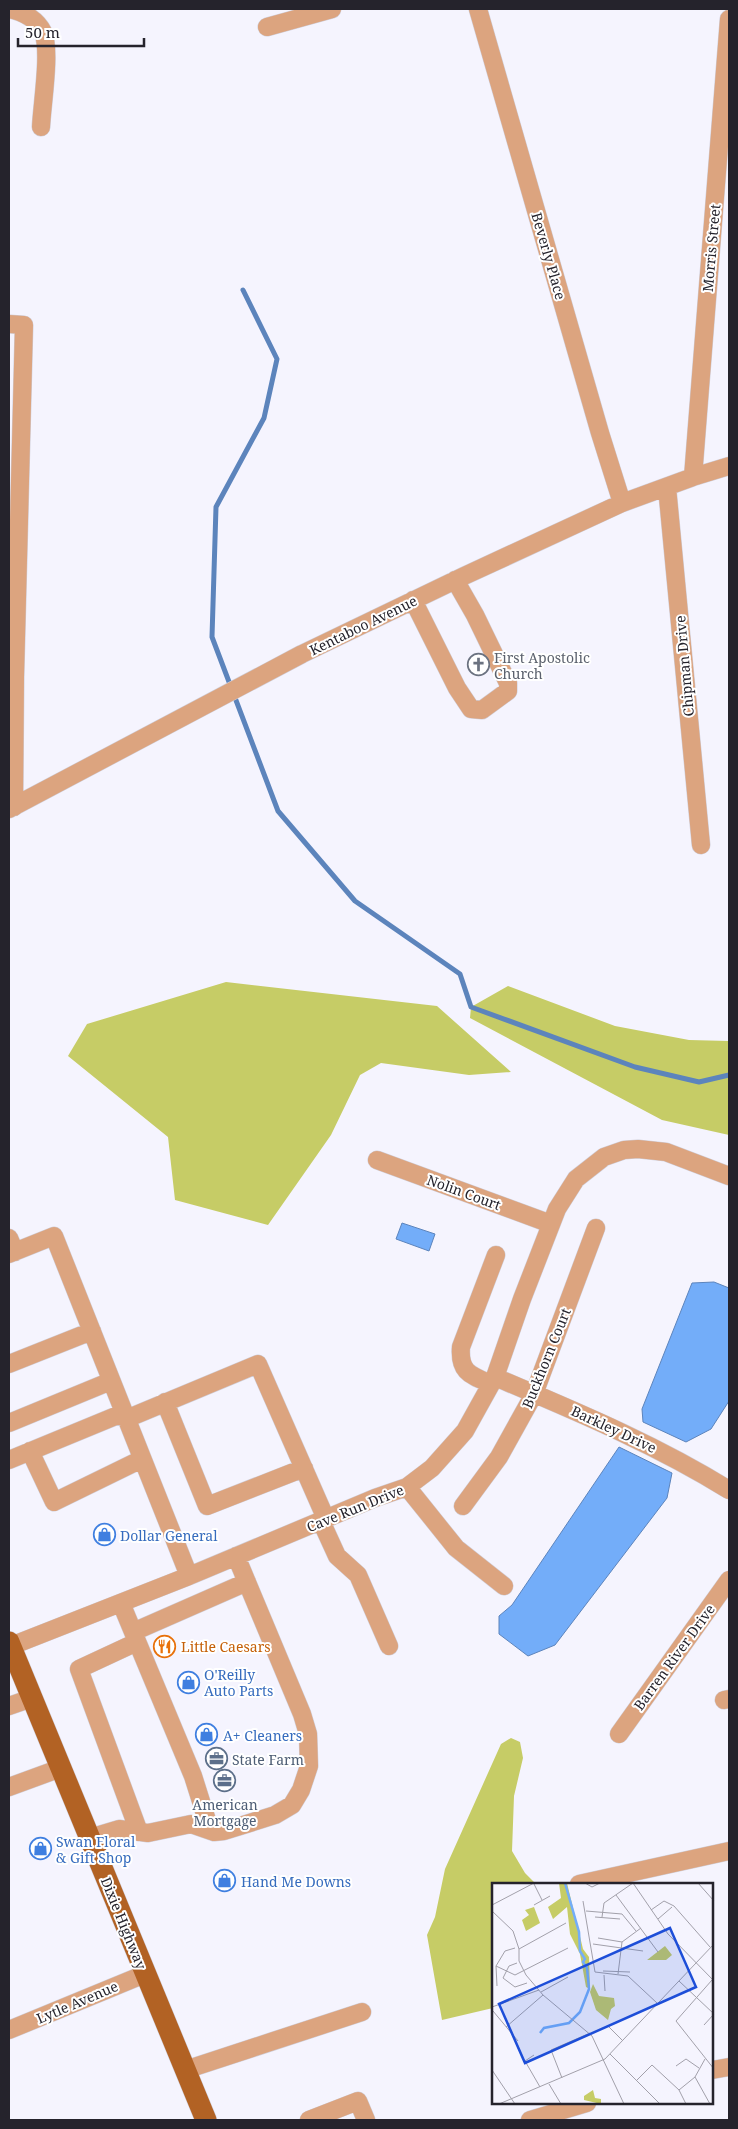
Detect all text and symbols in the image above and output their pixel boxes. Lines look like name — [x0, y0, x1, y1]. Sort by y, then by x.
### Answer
scale bar — [18, 15, 144, 47]
text: 50 m — [25, 22, 60, 42]
street label: Morris Street — [698, 203, 724, 293]
street label: Beverly Place — [527, 210, 571, 302]
street label: Kentaboo Avenue — [306, 591, 420, 659]
street label: Chipman Drive — [670, 615, 698, 717]
place label: First Apostolic Church — [494, 648, 590, 683]
church icon: First Apostolic Church — [466, 653, 490, 677]
street label: Nolin Court — [424, 1170, 504, 1214]
street label: Buckhorn Court — [517, 1305, 575, 1411]
street label: Barkley Drive — [568, 1401, 660, 1457]
street label: Cave Run Drive — [304, 1480, 406, 1536]
shop icon: Dollar General — [92, 1523, 116, 1547]
place label: Dollar General — [120, 1526, 218, 1545]
street label: Barren River Drive — [629, 1600, 719, 1714]
restaurant icon: Little Caesars — [153, 1634, 177, 1658]
place label: Little Caesars — [181, 1637, 271, 1656]
place label: O'Reilly Auto Parts — [204, 1665, 273, 1700]
shop icon: O'Reilly Auto Parts — [176, 1670, 200, 1694]
shop icon: A+ Cleaners — [195, 1723, 219, 1747]
place label: A+ Cleaners — [223, 1726, 302, 1745]
office icon: State Farm — [204, 1747, 228, 1771]
place label: State Farm — [232, 1750, 304, 1769]
office icon: American Mortgage — [213, 1769, 237, 1793]
place label: American Mortgage — [192, 1795, 258, 1830]
place label: Swan Floral & Gift Shop — [56, 1832, 136, 1867]
shop icon: Swan Floral & Gift Shop — [28, 1837, 52, 1861]
shop icon: Hand Me Downs — [213, 1869, 237, 1893]
place label: Hand Me Downs — [241, 1872, 351, 1891]
street label: Dixie Highway — [97, 1874, 151, 1972]
inset map — [492, 1883, 713, 2104]
street label: Lytle Avenue — [33, 1976, 121, 2028]

